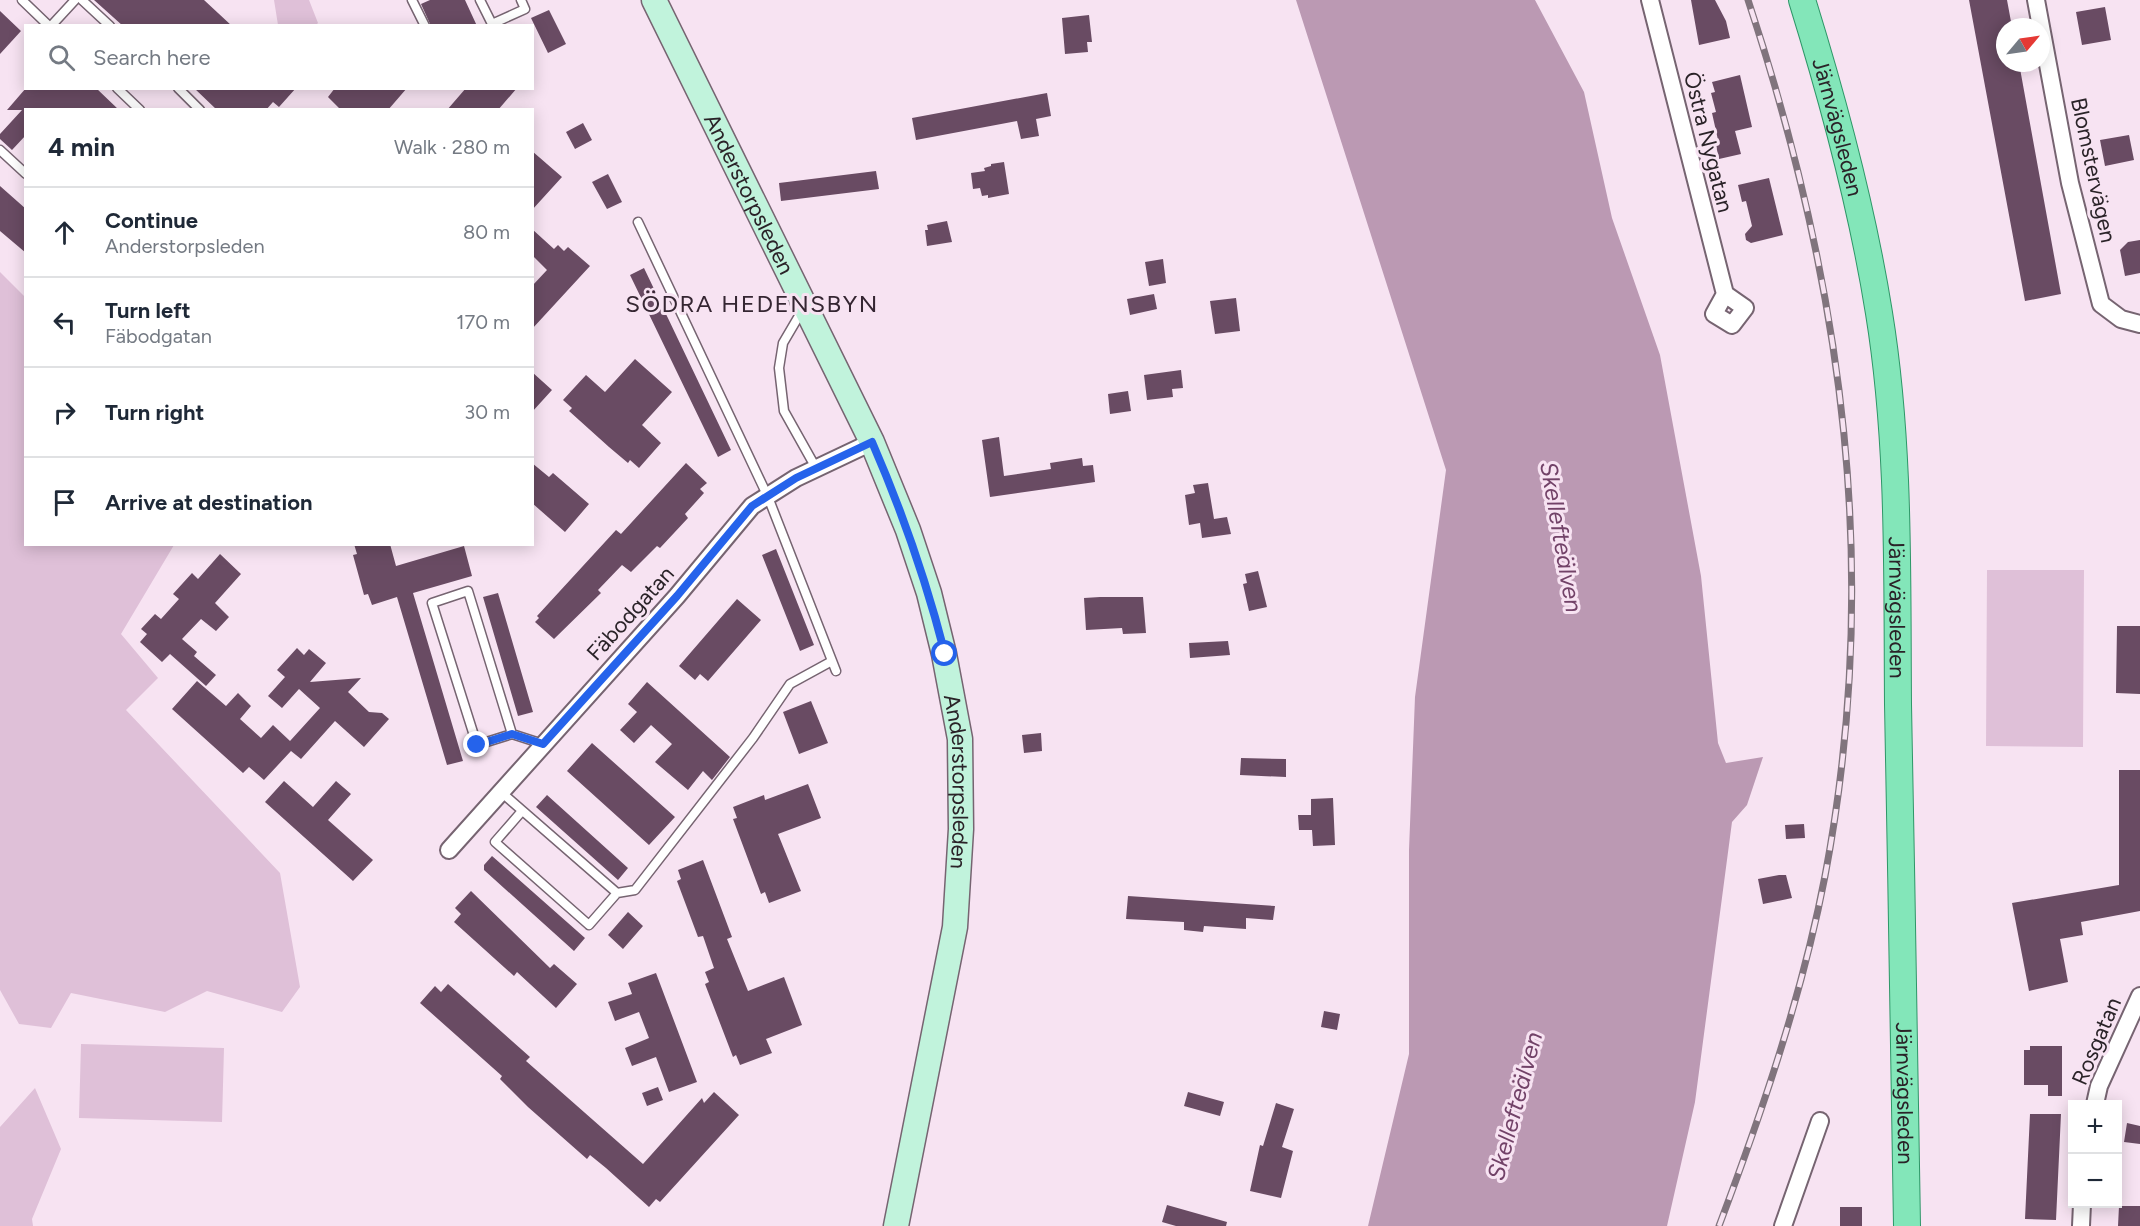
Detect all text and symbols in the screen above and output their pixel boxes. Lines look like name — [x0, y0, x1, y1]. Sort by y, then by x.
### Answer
north arrow — [1996, 18, 2050, 72]
search box — [24, 24, 534, 90]
icon: search — [45, 41, 78, 74]
text: Search here — [93, 44, 211, 71]
street label: Järnvägsleden — [1806, 55, 1869, 199]
street label: Östra Nygatan — [1678, 69, 1739, 215]
street label: Blomstervägen — [2065, 95, 2122, 245]
street label: Anderstorpsleden — [698, 109, 800, 279]
text: 4 min — [48, 131, 115, 163]
text: Walk · 280 m — [394, 135, 510, 159]
text: Continue — [105, 207, 198, 234]
icon: ahead — [48, 216, 81, 249]
text: 80 m — [463, 220, 510, 244]
text: Anderstorpsleden — [105, 234, 265, 258]
district label: SÖDRA HEDENSBYN — [625, 289, 879, 318]
text: Turn left — [105, 297, 191, 324]
icon: left — [48, 306, 81, 339]
text: 170 m — [456, 310, 510, 334]
text: Fäbodgatan — [105, 324, 212, 348]
icon: right — [48, 396, 81, 429]
text: Turn right — [105, 399, 204, 426]
text: 30 m — [464, 400, 510, 424]
water label: Skellefteälven — [1534, 459, 1589, 614]
icon: arrive — [48, 486, 81, 519]
text: Arrive at destination — [105, 489, 313, 516]
street label: Järnvägsleden — [1883, 536, 1911, 679]
street label: Fäbodgatan — [581, 561, 680, 666]
route start — [931, 640, 957, 666]
street label: Anderstorpsleden — [938, 692, 974, 870]
route end — [463, 731, 489, 757]
street label: Rosgatan — [2066, 993, 2127, 1089]
street label: Järnvägsleden — [1890, 1022, 1919, 1165]
water label: Skellefteälven — [1481, 1029, 1548, 1183]
map controls — [2068, 1100, 2122, 1208]
button: + — [2068, 1100, 2122, 1154]
button: − — [2068, 1154, 2122, 1208]

